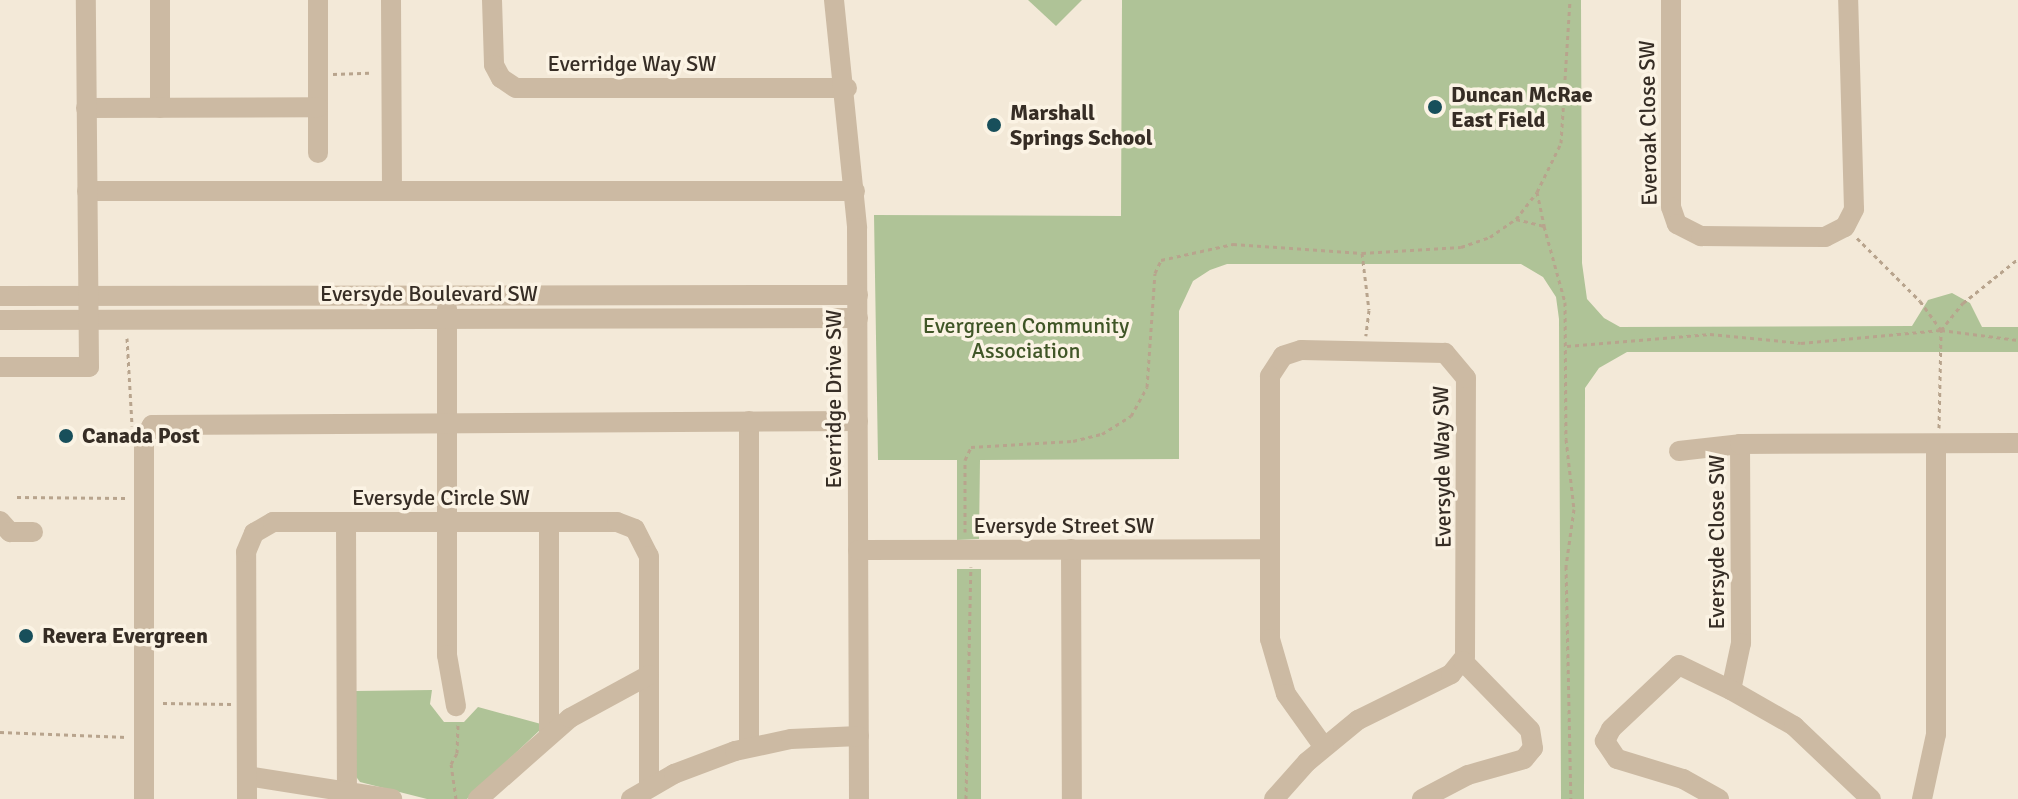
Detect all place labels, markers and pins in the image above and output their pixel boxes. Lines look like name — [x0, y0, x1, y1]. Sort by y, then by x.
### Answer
place label: Duncan McRae East Field — [1451, 81, 1593, 132]
marker: Duncan McRae East Field — [1426, 98, 1444, 116]
place label: Marshall Springs School — [1010, 99, 1153, 150]
marker: Marshall Springs School — [985, 116, 1003, 134]
place label: Canada Post — [82, 423, 200, 449]
marker: Canada Post — [57, 427, 75, 445]
place label: Revera Evergreen — [42, 623, 208, 649]
marker: Revera Evergreen — [17, 627, 35, 645]

